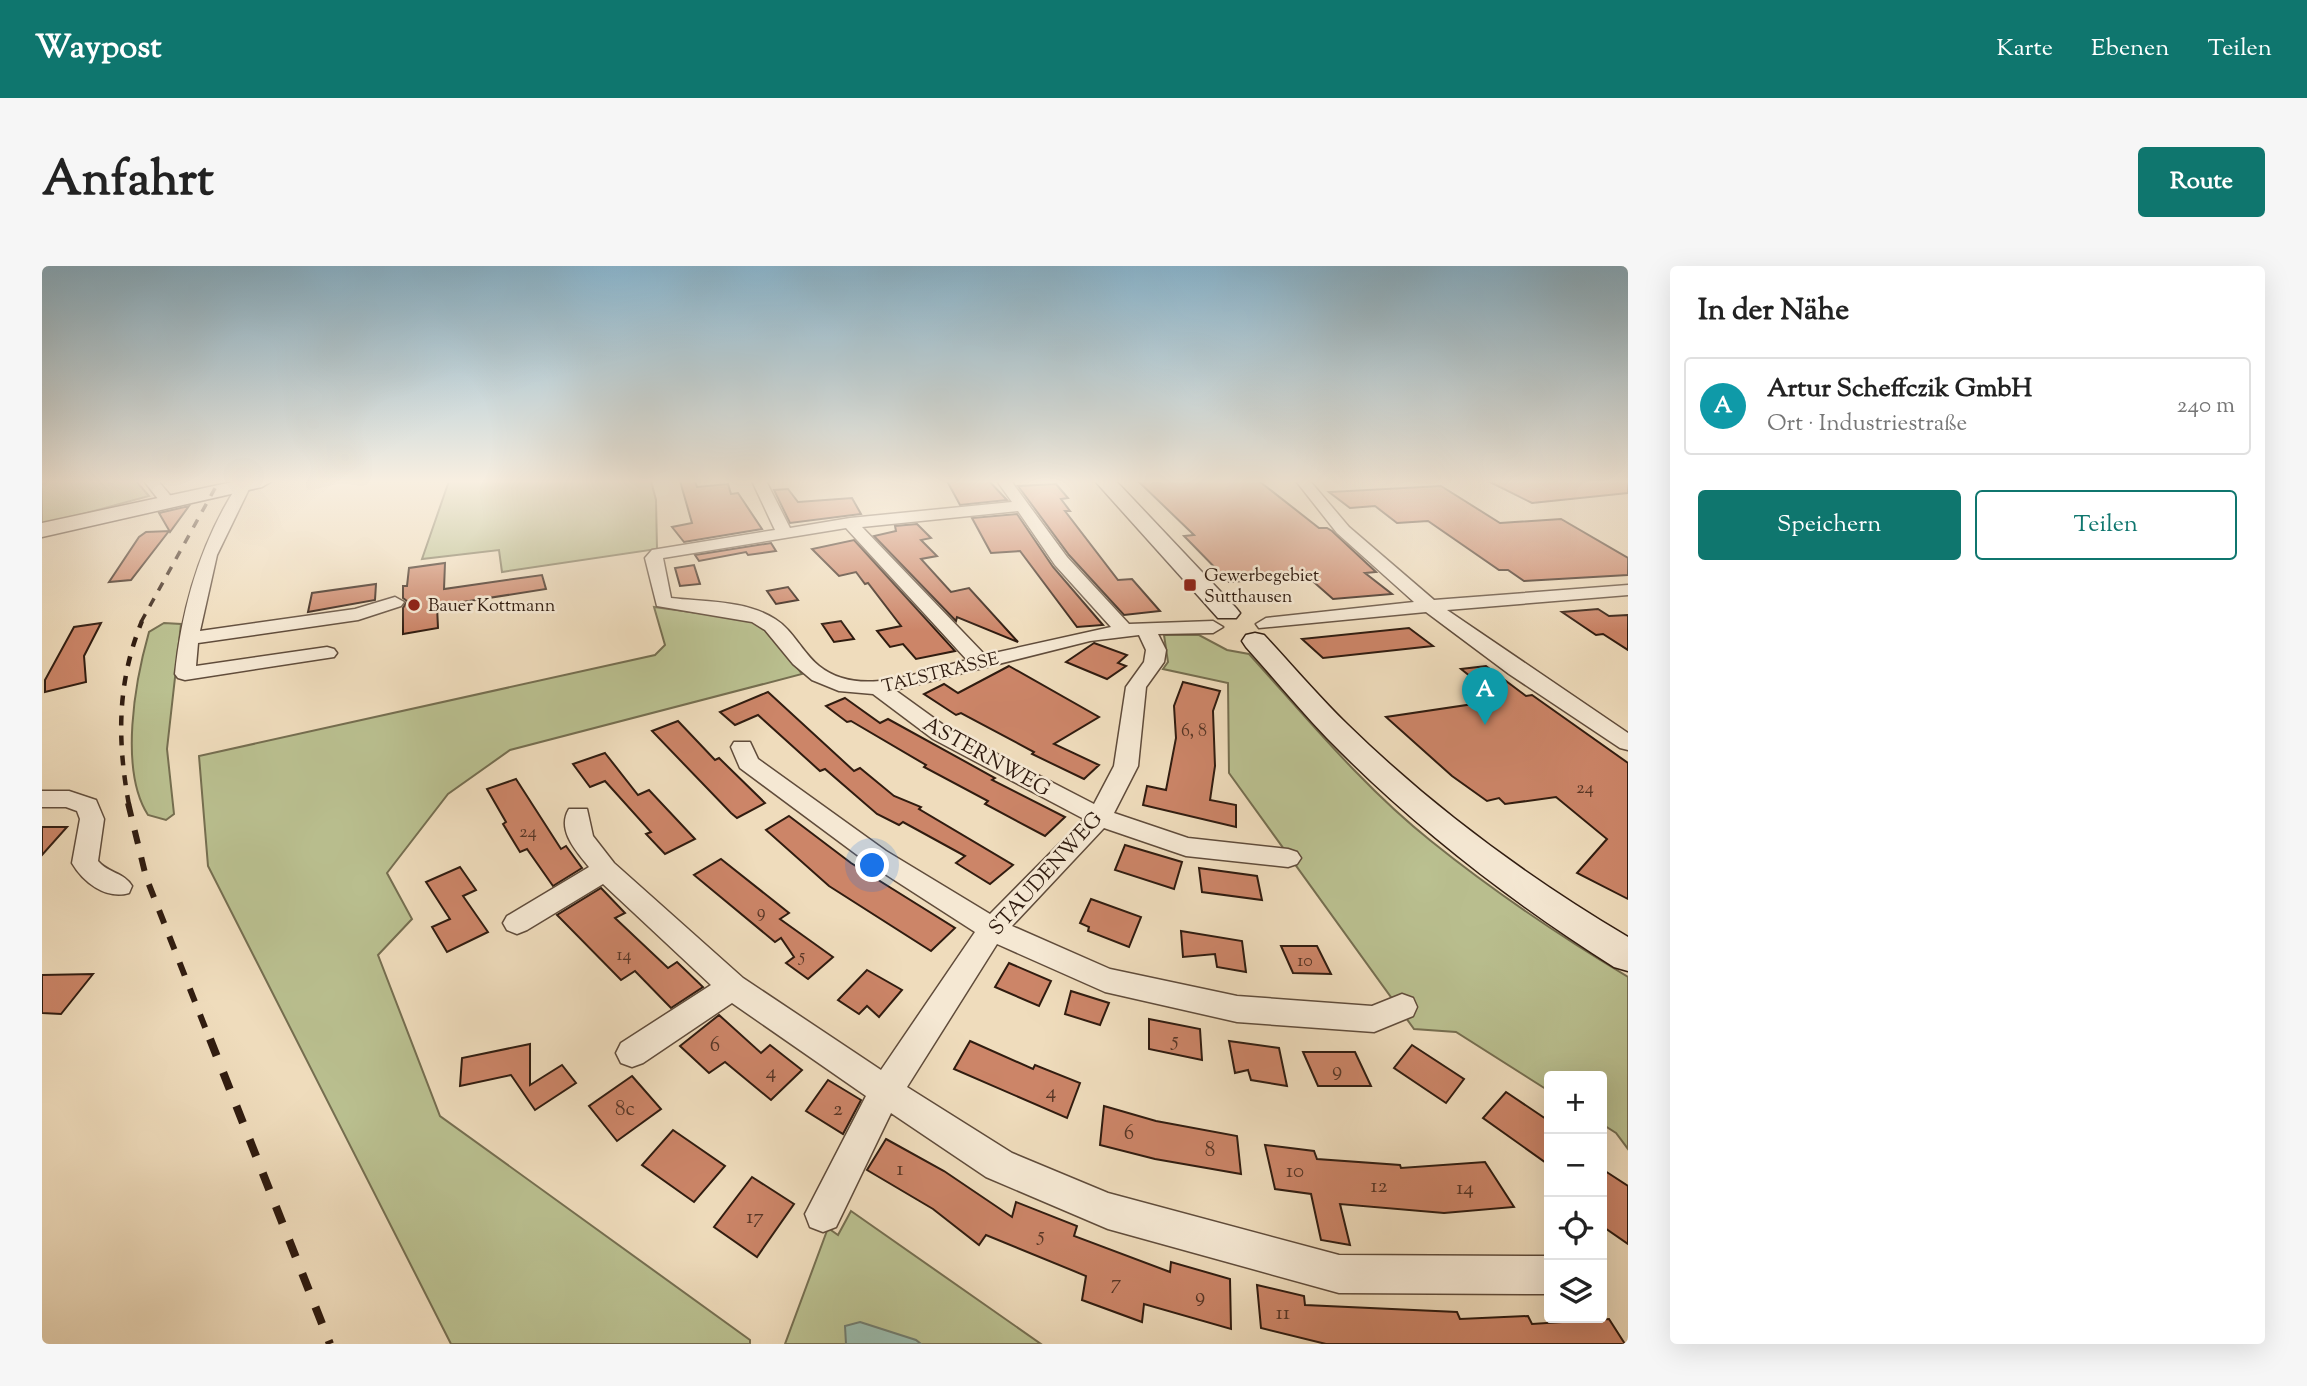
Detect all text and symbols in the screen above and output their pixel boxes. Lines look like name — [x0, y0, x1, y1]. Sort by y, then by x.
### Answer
text: Waypost — [35, 25, 162, 73]
text: Karte — [1996, 32, 2053, 66]
text: Ebenen — [2091, 32, 2169, 66]
text: Teilen — [2207, 32, 2272, 66]
text: Anfahrt — [42, 147, 214, 217]
button: Route — [2138, 147, 2265, 217]
text: In der Nähe — [1698, 290, 1849, 333]
text: Artur Scheffczik GmbH — [1767, 371, 2032, 408]
text: A — [1714, 390, 1732, 423]
text: 240 m — [2177, 390, 2235, 423]
text: Ort · Industriestraße — [1767, 408, 1967, 441]
button: Speichern — [1698, 490, 1961, 560]
button: Teilen — [1975, 490, 2237, 560]
place label: Gewerbegebiet Sutthausen — [1204, 564, 1319, 611]
marker: Gewerbegebiet Sutthausen — [1182, 577, 1198, 593]
place label: Bauer Kottmann — [428, 594, 556, 620]
marker: Bauer Kottmann — [406, 597, 422, 613]
street label: TALSTRASSE — [879, 647, 1002, 701]
pin: A — [1462, 667, 1508, 725]
street label: ASTERNWEG — [917, 710, 1055, 805]
house number: 6, 8 — [1181, 719, 1207, 745]
house number: 24 — [1576, 776, 1594, 802]
street label: STAUDENWEG — [983, 806, 1110, 943]
house number: 24 — [519, 820, 537, 846]
your location — [855, 848, 889, 882]
house number: 9 — [757, 900, 766, 926]
house number: 14 — [616, 943, 632, 969]
house number: 5 — [798, 944, 805, 970]
house number: 10 — [1297, 949, 1313, 975]
house number: 5 — [1170, 1026, 1179, 1056]
house number: 6 — [710, 1031, 720, 1061]
house number: 9 — [1332, 1056, 1342, 1086]
house number: 4 — [766, 1058, 776, 1088]
map controls — [1544, 1071, 1607, 1323]
button: + — [1544, 1071, 1607, 1134]
house number: 4 — [1046, 1078, 1056, 1108]
house number: 8c — [615, 1095, 635, 1125]
house number: 2 — [833, 1095, 843, 1125]
house number: 6 — [1124, 1119, 1134, 1149]
button: − — [1544, 1134, 1607, 1197]
house number: 8 — [1205, 1136, 1215, 1166]
house number: 1 — [896, 1155, 904, 1185]
house number: 10 — [1286, 1157, 1304, 1187]
house number: 12 — [1371, 1172, 1388, 1202]
house number: 14 — [1456, 1174, 1474, 1204]
button: locate — [1544, 1197, 1607, 1260]
house number: 17 — [746, 1203, 764, 1233]
house number: 5 — [1036, 1221, 1045, 1251]
button: layers — [1544, 1260, 1607, 1323]
house number: 7 — [1111, 1269, 1122, 1299]
house number: 9 — [1195, 1282, 1205, 1312]
house number: 11 — [1276, 1299, 1290, 1329]

